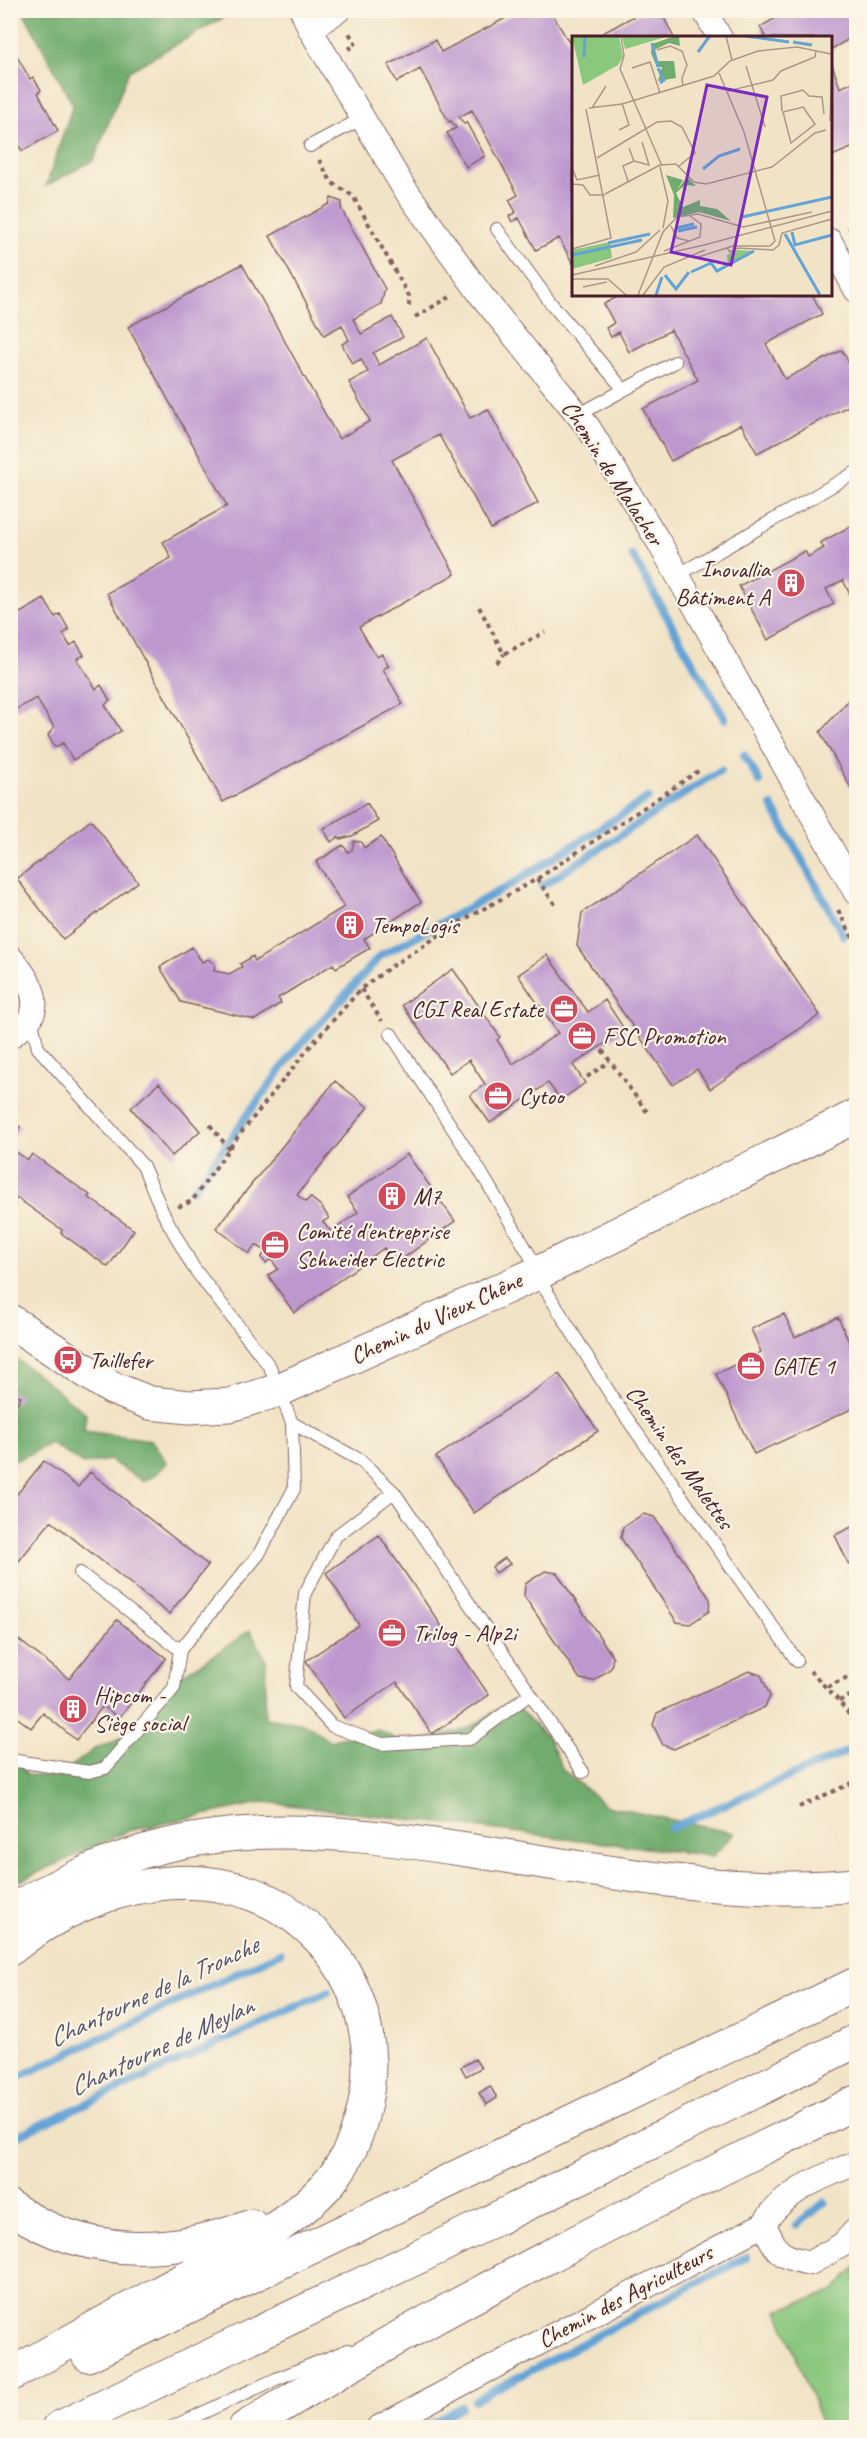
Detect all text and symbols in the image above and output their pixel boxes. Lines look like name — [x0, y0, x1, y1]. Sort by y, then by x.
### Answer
inset map — [572, 36, 831, 296]
street label: Chemin de Malacher — [555, 395, 672, 553]
place label: Inovallia Bâtiment A — [675, 554, 772, 612]
building icon: Inovallia Bâtiment A — [775, 567, 807, 599]
building icon: TempoLogis — [334, 909, 366, 941]
place label: TempoLogis — [371, 910, 461, 940]
office icon: CGI Real Estate — [548, 993, 580, 1025]
place label: CGI Real Estate — [411, 994, 545, 1024]
office icon: FSC Promotion — [566, 1020, 598, 1052]
place label: FSC Promotion — [603, 1021, 727, 1051]
office icon: Cytoo — [482, 1080, 514, 1112]
place label: Cytoo — [519, 1081, 566, 1111]
building icon: M7 — [376, 1180, 408, 1212]
place label: M7 — [413, 1181, 442, 1211]
place label: Comité d'entreprise Schneider Electric — [296, 1216, 451, 1274]
office icon: Comité d'entreprise Schneider Electric — [259, 1229, 291, 1261]
street label: Chemin du Vieux Chêne — [345, 1264, 529, 1371]
bus stop icon: Taillefer — [52, 1344, 84, 1376]
place label: Taillefer — [89, 1345, 155, 1375]
office icon: GATE 1 — [735, 1350, 767, 1382]
place label: GATE 1 — [772, 1351, 836, 1381]
street label: Chemin des Malettes — [619, 1379, 742, 1536]
office icon: Trilog - Alp2i — [376, 1617, 408, 1649]
place label: Trilog - Alp2i — [413, 1618, 519, 1648]
place label: Hipcom - Siège social — [94, 1680, 189, 1738]
building icon: Hipcom - Siège social — [57, 1693, 89, 1725]
water label: Chantourne de la Tronche — [43, 1927, 266, 2054]
water label: Chantourne de Meylan — [64, 1988, 260, 2103]
street label: Chemin des Agriculteurs — [532, 2236, 719, 2355]

